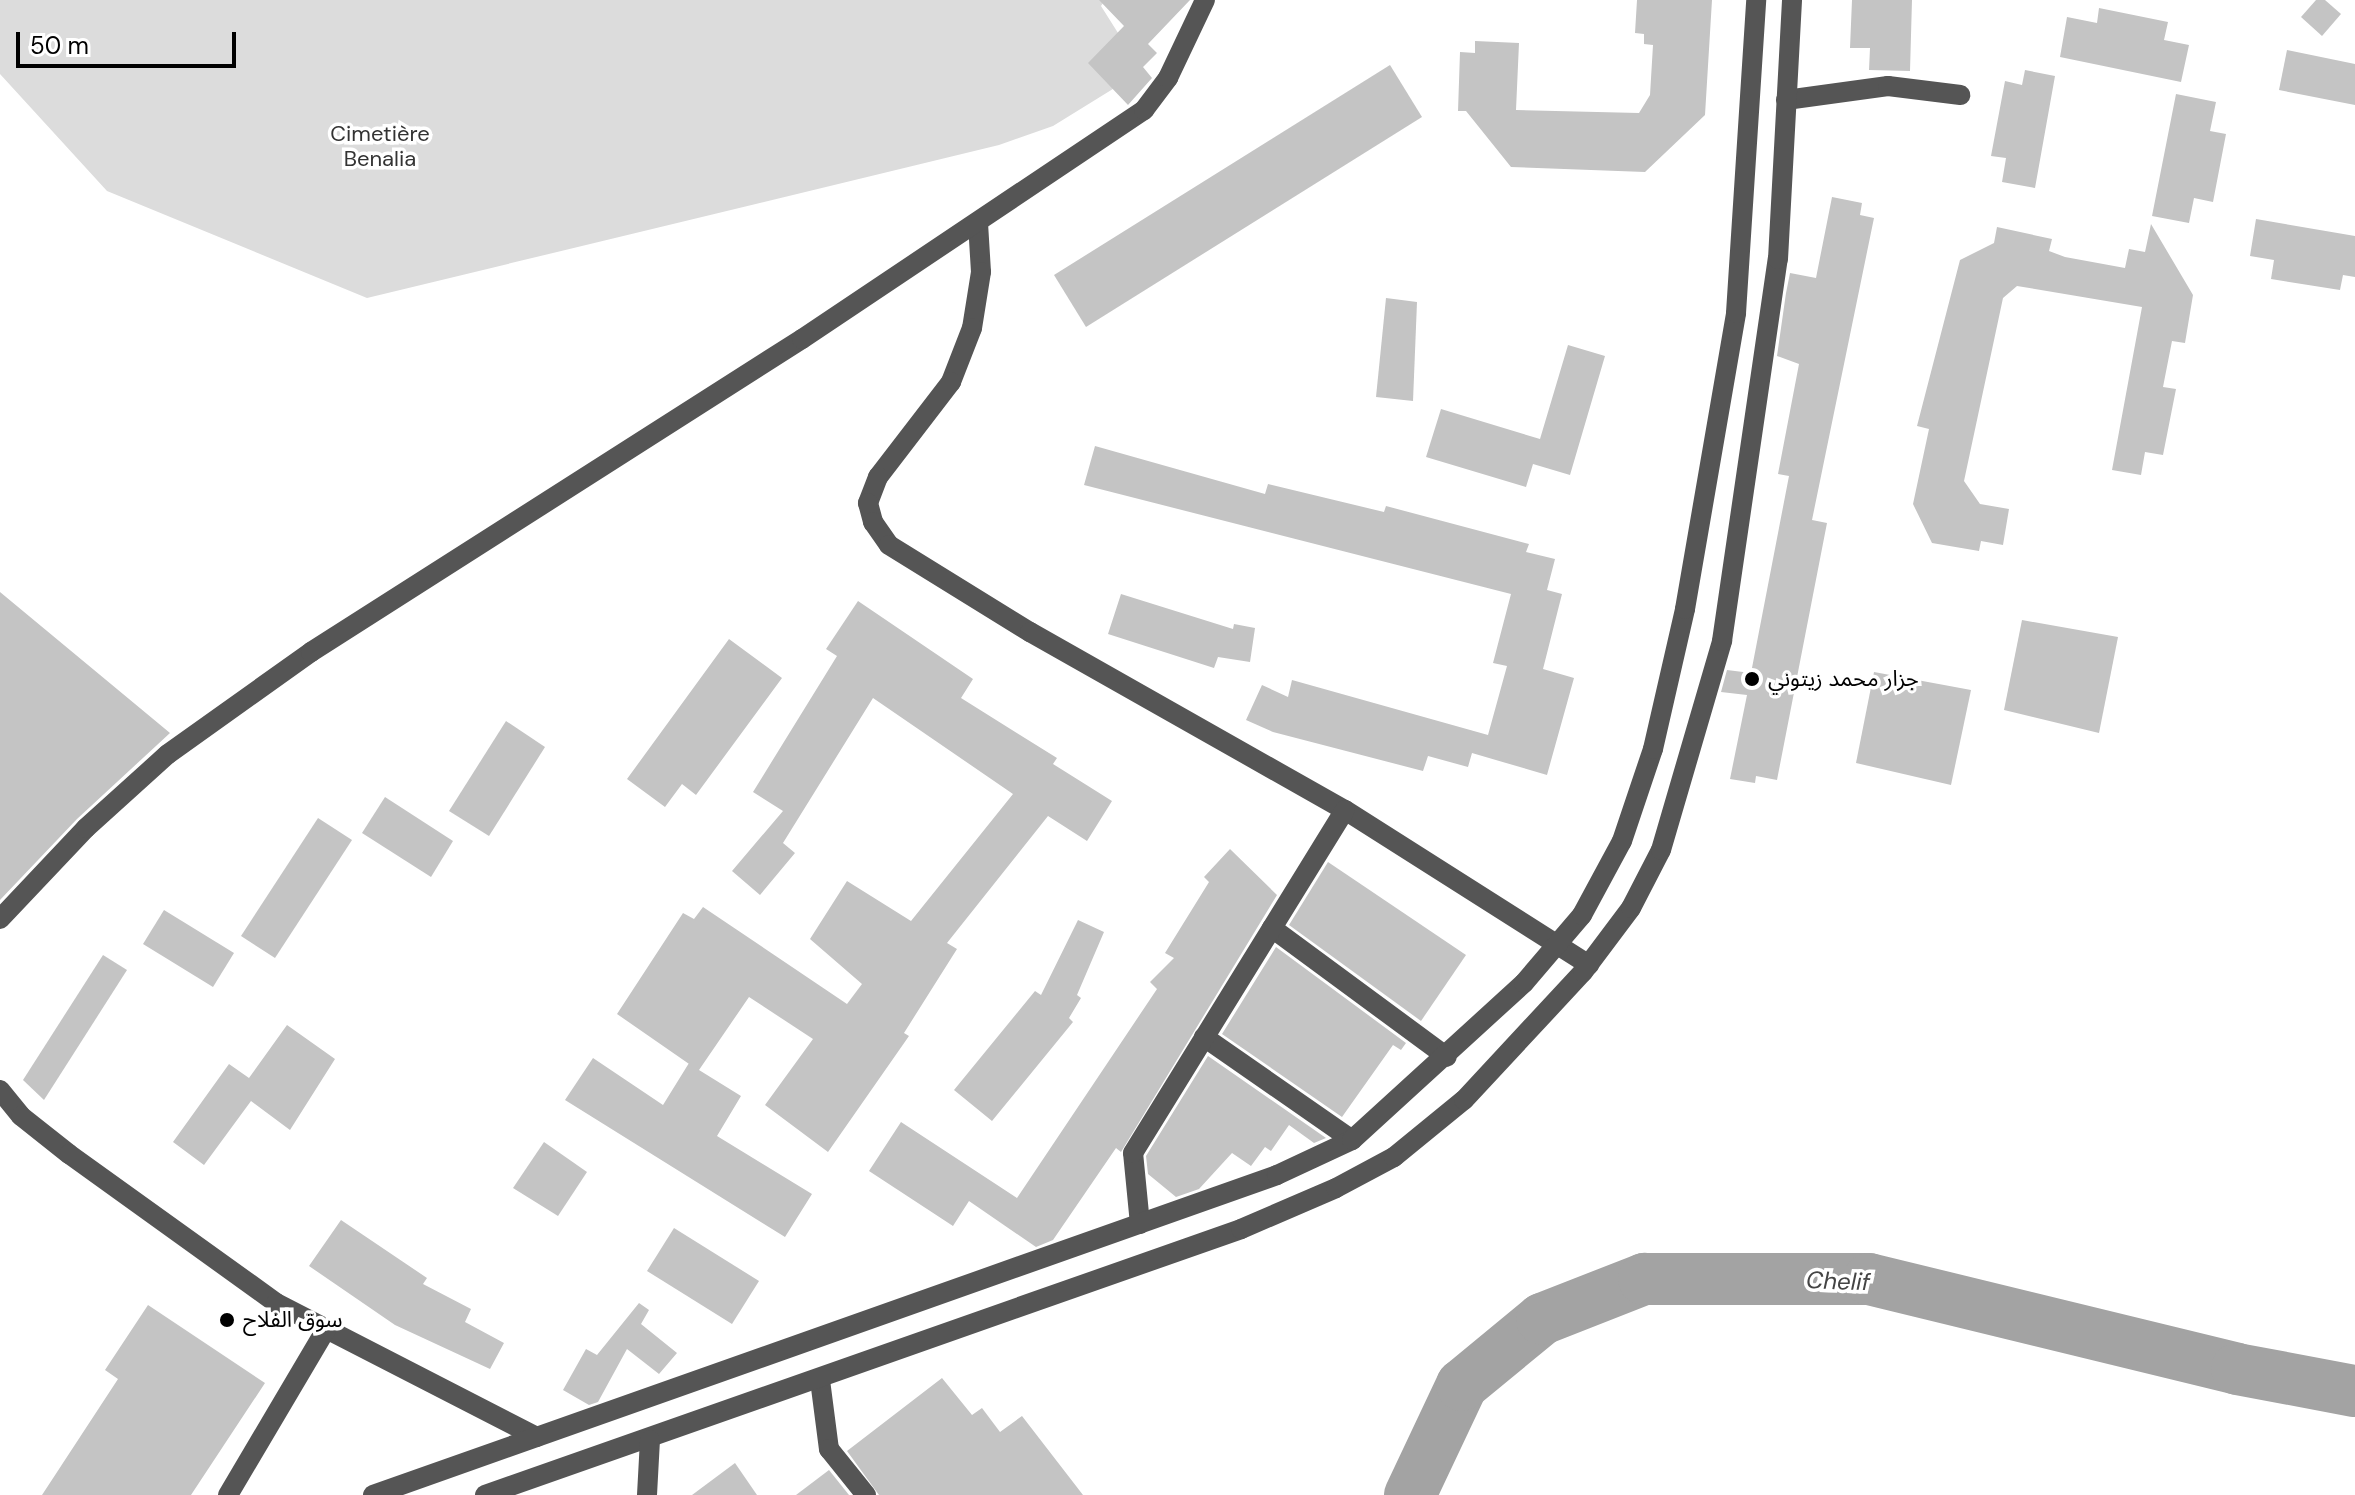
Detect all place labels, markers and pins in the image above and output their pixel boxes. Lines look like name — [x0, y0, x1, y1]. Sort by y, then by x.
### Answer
place label: جزار محمد زيتوني — [1768, 666, 1919, 692]
marker: جزار محمد زيتوني — [1743, 670, 1761, 688]
place label: سوق الفلاح — [243, 1307, 343, 1333]
marker: سوق الفلاح — [218, 1311, 236, 1329]

